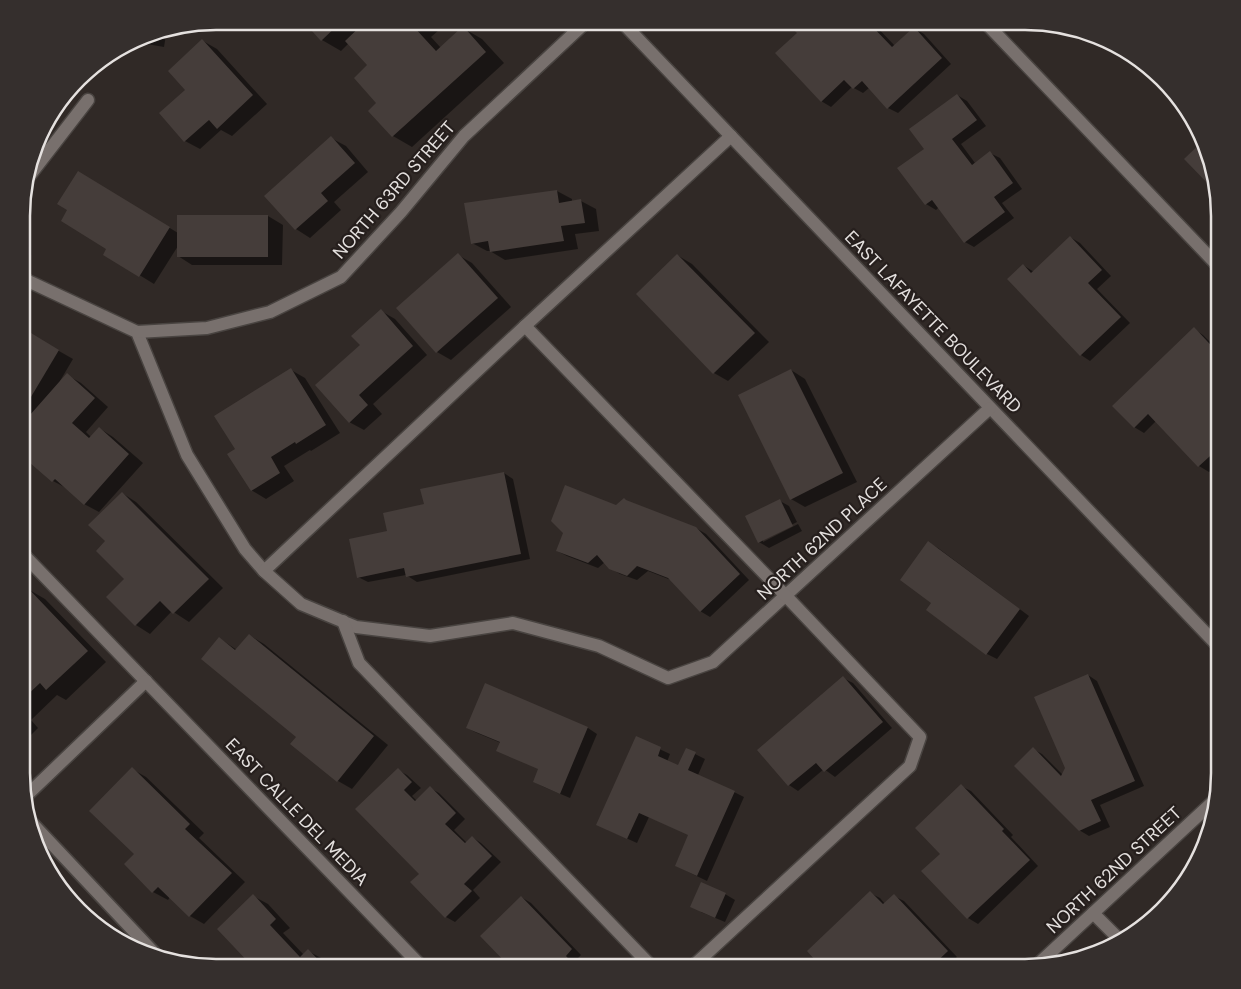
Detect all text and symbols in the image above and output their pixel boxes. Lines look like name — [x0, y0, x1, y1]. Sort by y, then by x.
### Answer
street label: NORTH 63RD STREET — [327, 116, 461, 264]
street label: EAST LAFAYETTE BOULEVARD — [839, 226, 1027, 418]
street label: NORTH 62ND PLACE — [752, 473, 892, 605]
street label: EAST CALLE DEL MEDIA — [220, 733, 374, 891]
street label: NORTH 62ND STREET — [1041, 801, 1187, 939]

